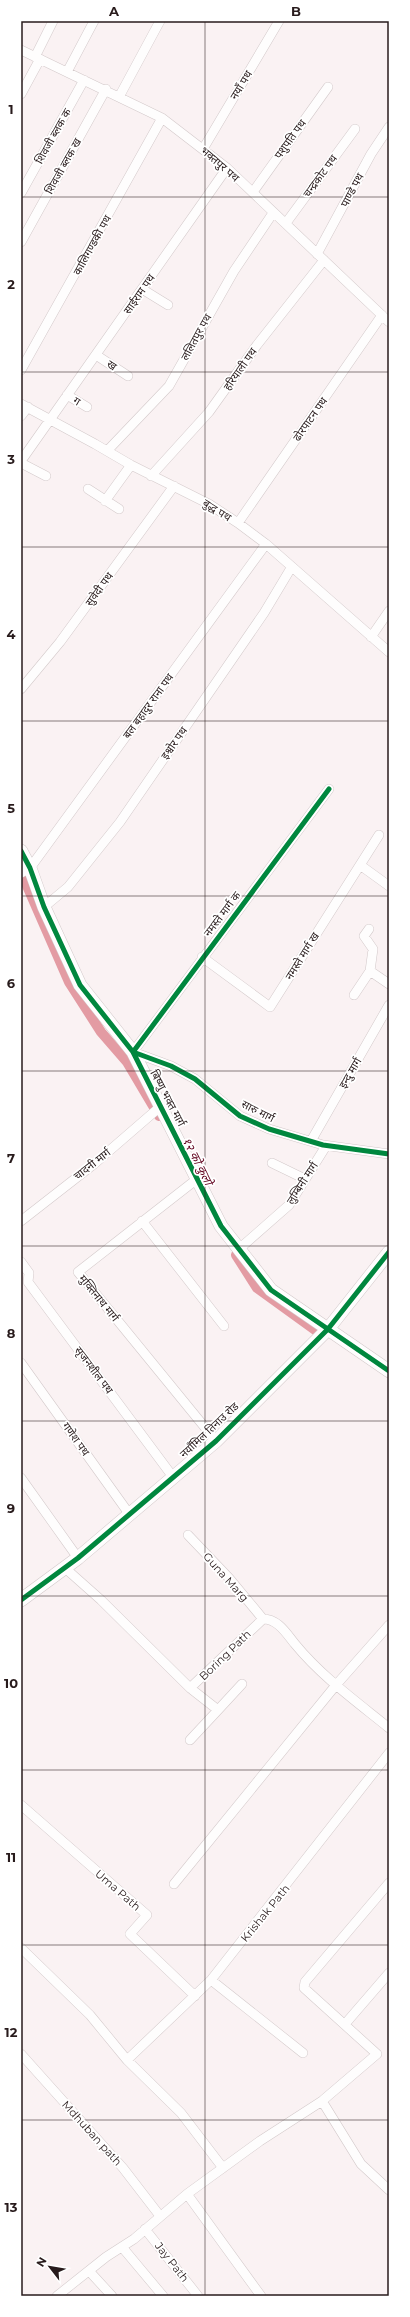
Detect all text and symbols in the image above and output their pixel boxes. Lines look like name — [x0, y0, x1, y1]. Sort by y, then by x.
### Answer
text: A — [108, 3, 120, 19]
text: B — [291, 3, 301, 19]
street label: नयाँ पथ — [227, 67, 256, 102]
text: 1 — [8, 101, 14, 117]
street label: शिवजी ब्लक क — [32, 105, 74, 166]
street label: पशुपति पथ — [271, 116, 310, 161]
street label: शिवजी ब्लक ख — [42, 135, 85, 196]
street label: भक्तपुर पथ — [198, 143, 243, 185]
street label: चन्द्रकोट पथ — [300, 151, 341, 200]
street label: पाण्डे पथ — [337, 170, 367, 209]
street label: कालिगण्डकी पथ — [70, 212, 115, 277]
street label: साईराम पथ — [120, 270, 158, 317]
text: 2 — [7, 276, 15, 292]
street label: ललितपुर पथ — [178, 310, 215, 363]
street label: हरियाली पथ — [220, 344, 260, 393]
street label: ख — [104, 357, 120, 374]
street label: ग — [71, 393, 84, 409]
street label: ढोरपाटन पथ — [290, 394, 331, 444]
text: 3 — [6, 451, 15, 467]
street label: बुद्ध पथ — [200, 496, 235, 525]
street label: सुवेदी पथ — [82, 569, 117, 609]
text: 4 — [7, 626, 16, 642]
street label: बल बहादुर राना पथ — [120, 670, 178, 742]
street label: इश्वोर पथ — [158, 723, 191, 762]
text: 5 — [7, 800, 15, 816]
street label: नमस्ते मार्ग क — [200, 888, 244, 939]
street label: नमस्ते मार्ग ख — [282, 929, 323, 982]
text: 6 — [7, 975, 16, 991]
street label: इन्दु मार्ग — [336, 1054, 366, 1091]
street label: बिष्णु भक्त मार्ग — [147, 1067, 189, 1129]
street label: सारु मार्ग — [239, 1097, 278, 1126]
water label: १२ को कुलो — [179, 1135, 218, 1190]
street label: चादनी मार्ग — [71, 1145, 114, 1183]
text: 7 — [7, 1150, 15, 1166]
street label: लुम्बिनी मार्ग — [283, 1158, 321, 1207]
street label: मुक्तिनाथ मार्ग — [76, 1272, 123, 1325]
text: 8 — [7, 1325, 16, 1341]
street label: सृजनशील पथ — [72, 1344, 117, 1397]
street label: नयाँमिल तिनाउ रोड — [177, 1399, 241, 1461]
street label: गणेश पथ — [59, 1420, 93, 1459]
text: 9 — [7, 1500, 15, 1516]
street label: Guna Marg — [200, 1549, 252, 1605]
street label: Boring Path — [196, 1627, 254, 1683]
text: 10 — [4, 1675, 18, 1691]
text: 11 — [6, 1849, 16, 1865]
street label: Uma Path — [92, 1866, 144, 1914]
street label: Krishak Path — [238, 1881, 292, 1945]
text: 12 — [5, 2024, 18, 2040]
street label: Mdhuban path — [59, 2098, 125, 2168]
text: 13 — [5, 2199, 18, 2215]
street label: Jay Path — [151, 2238, 192, 2285]
north arrow — [30, 2247, 70, 2287]
text: N — [33, 2254, 50, 2269]

